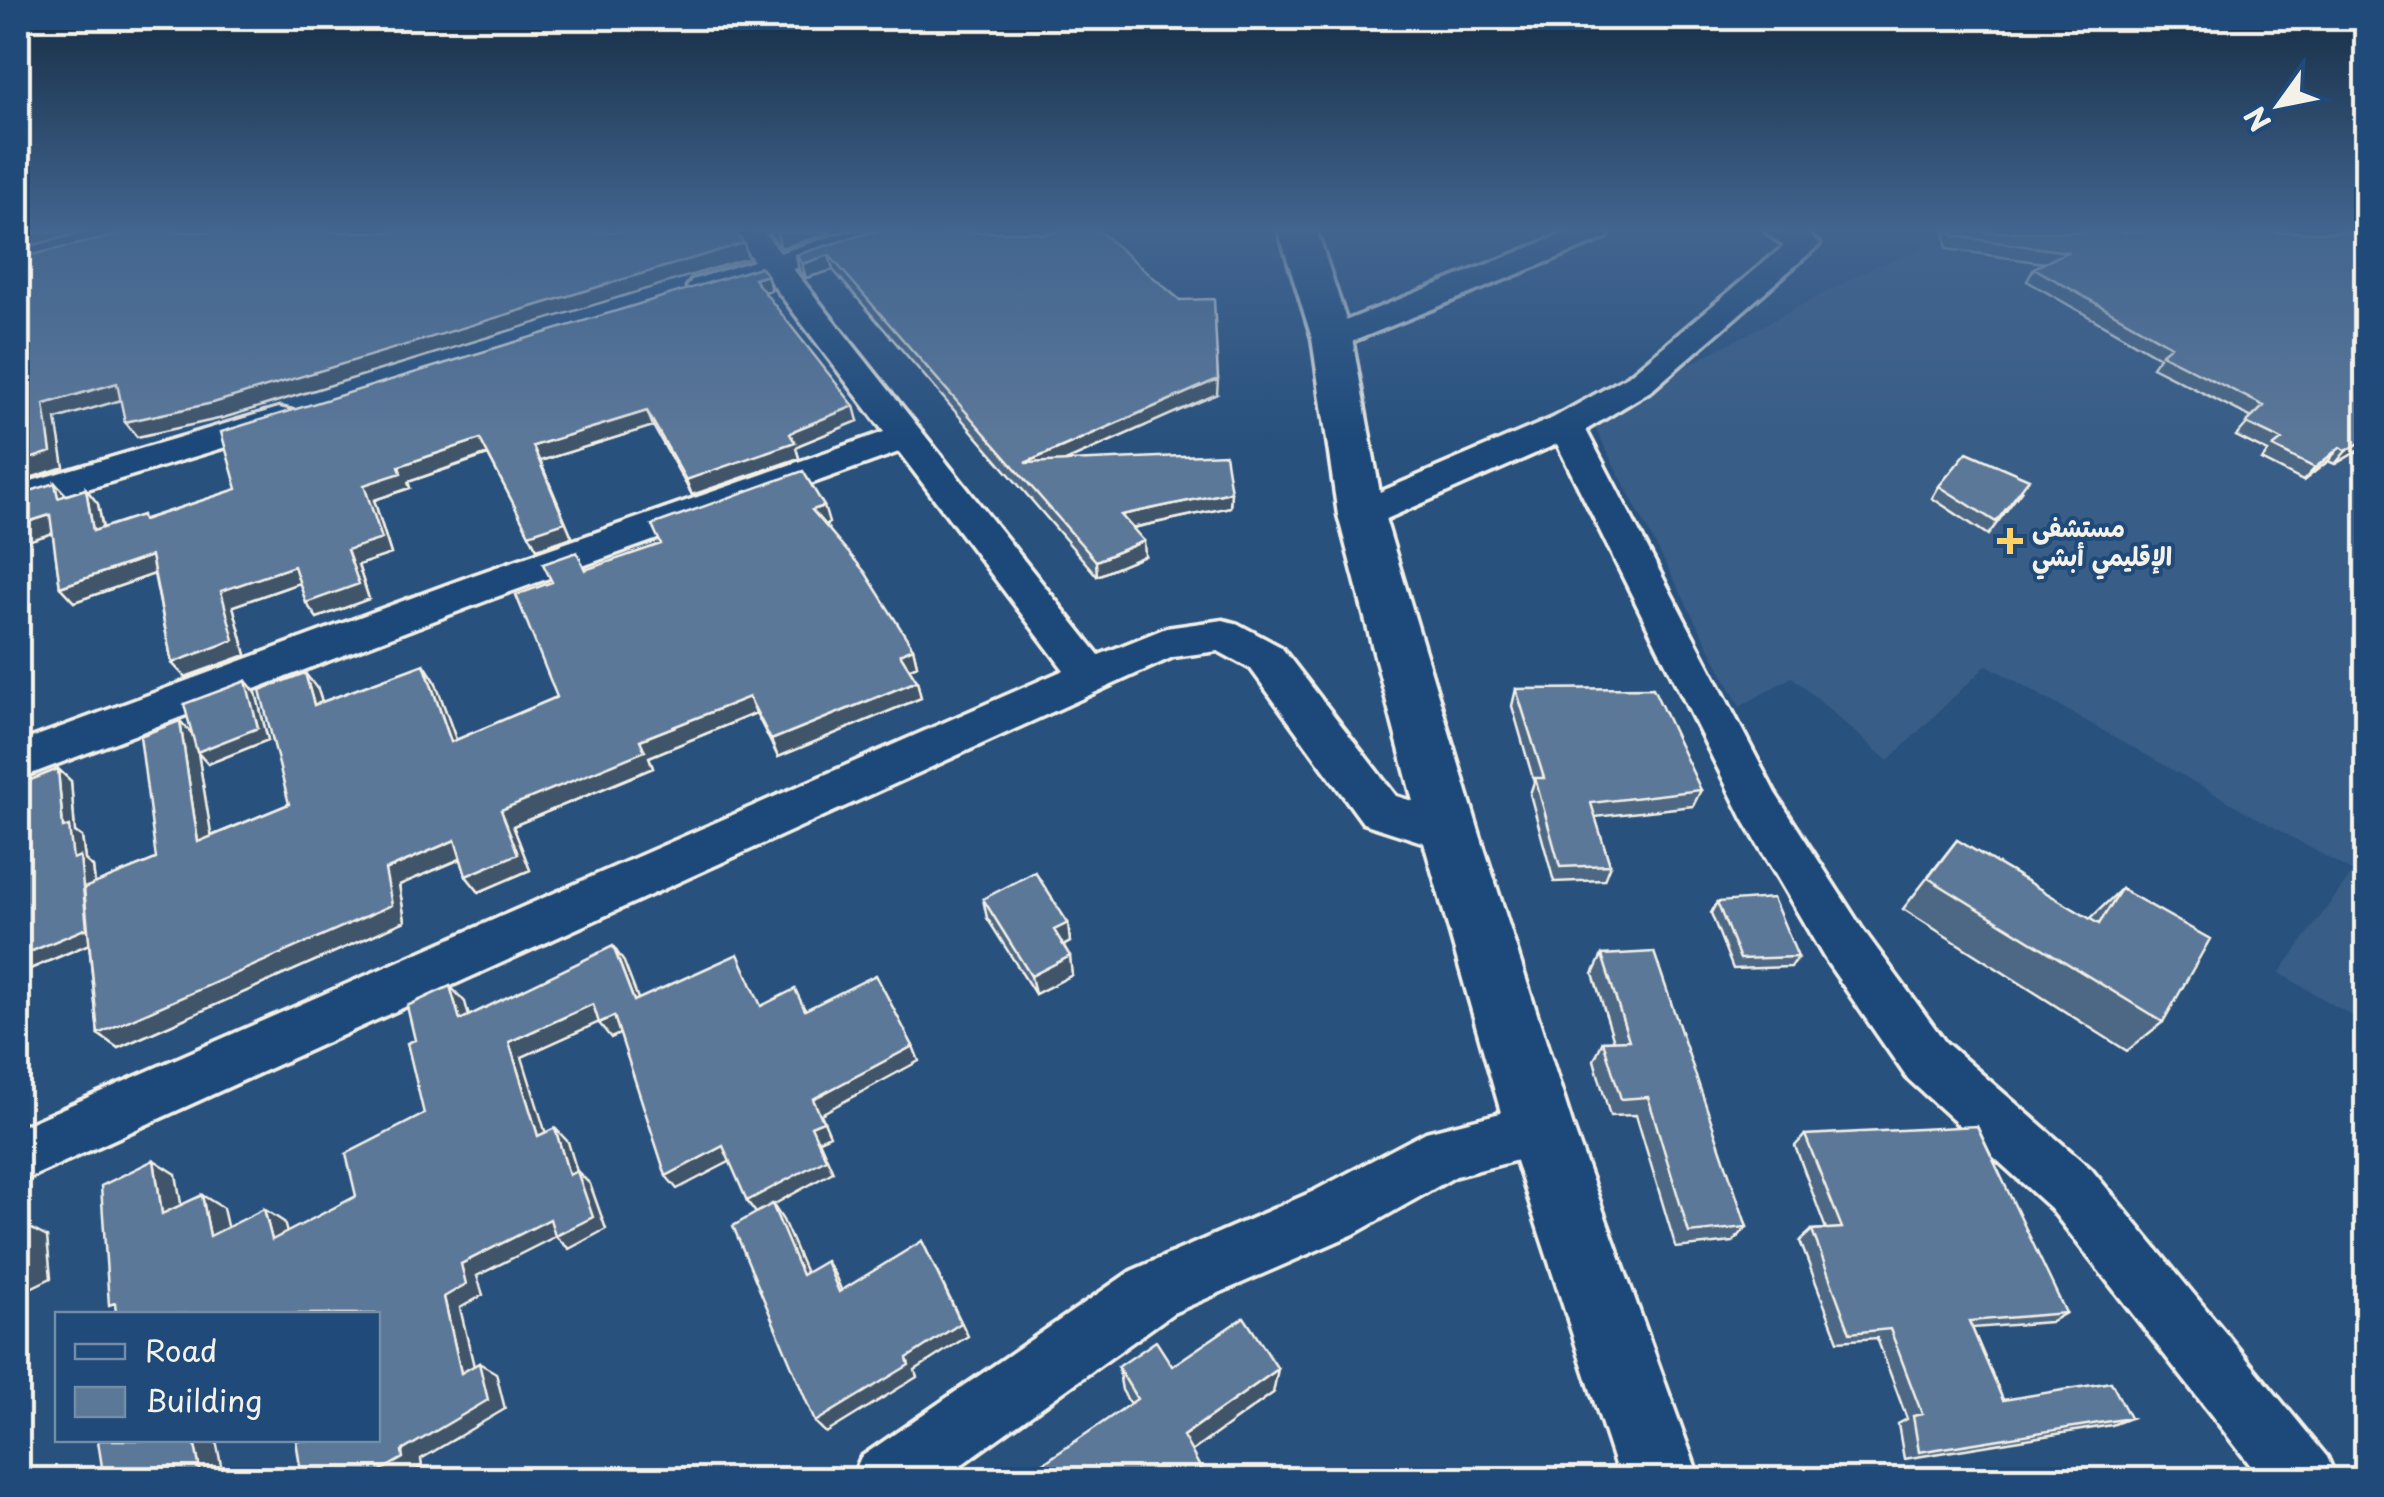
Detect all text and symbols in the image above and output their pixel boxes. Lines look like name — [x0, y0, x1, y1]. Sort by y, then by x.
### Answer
north arrow — [2229, 55, 2329, 155]
text: N — [2233, 98, 2281, 140]
place label: مستشفى الإقليمي أبشي — [2032, 508, 2172, 580]
marker: مستشفى الإقليمي أبشي — [1997, 528, 2023, 554]
legend — [55, 1312, 380, 1442]
text: Road — [145, 1327, 218, 1372]
text: Building — [145, 1377, 262, 1422]

